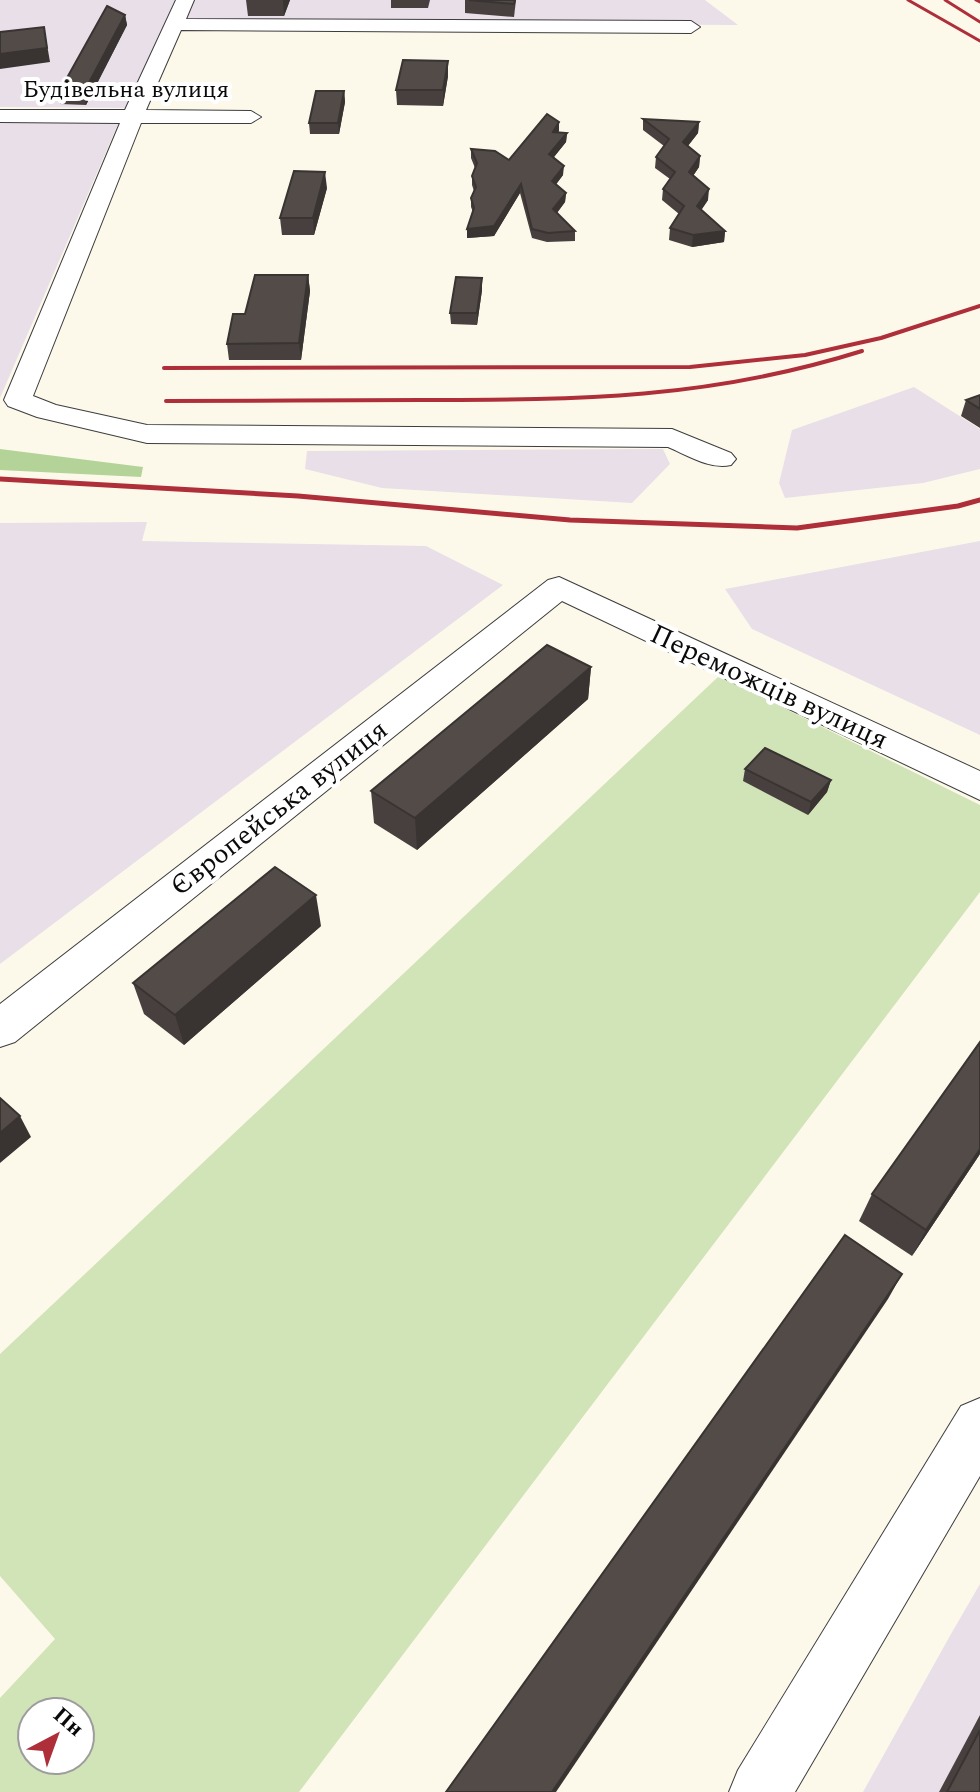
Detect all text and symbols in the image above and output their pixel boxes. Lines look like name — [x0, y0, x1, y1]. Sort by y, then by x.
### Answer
street label: Будівельна вулиця — [23, 72, 229, 108]
street label: Переможців вулиця — [643, 613, 895, 761]
street label: Європейська вулиця — [161, 709, 397, 907]
north arrow — [16, 1696, 96, 1776]
text: Пн — [45, 1699, 91, 1745]

